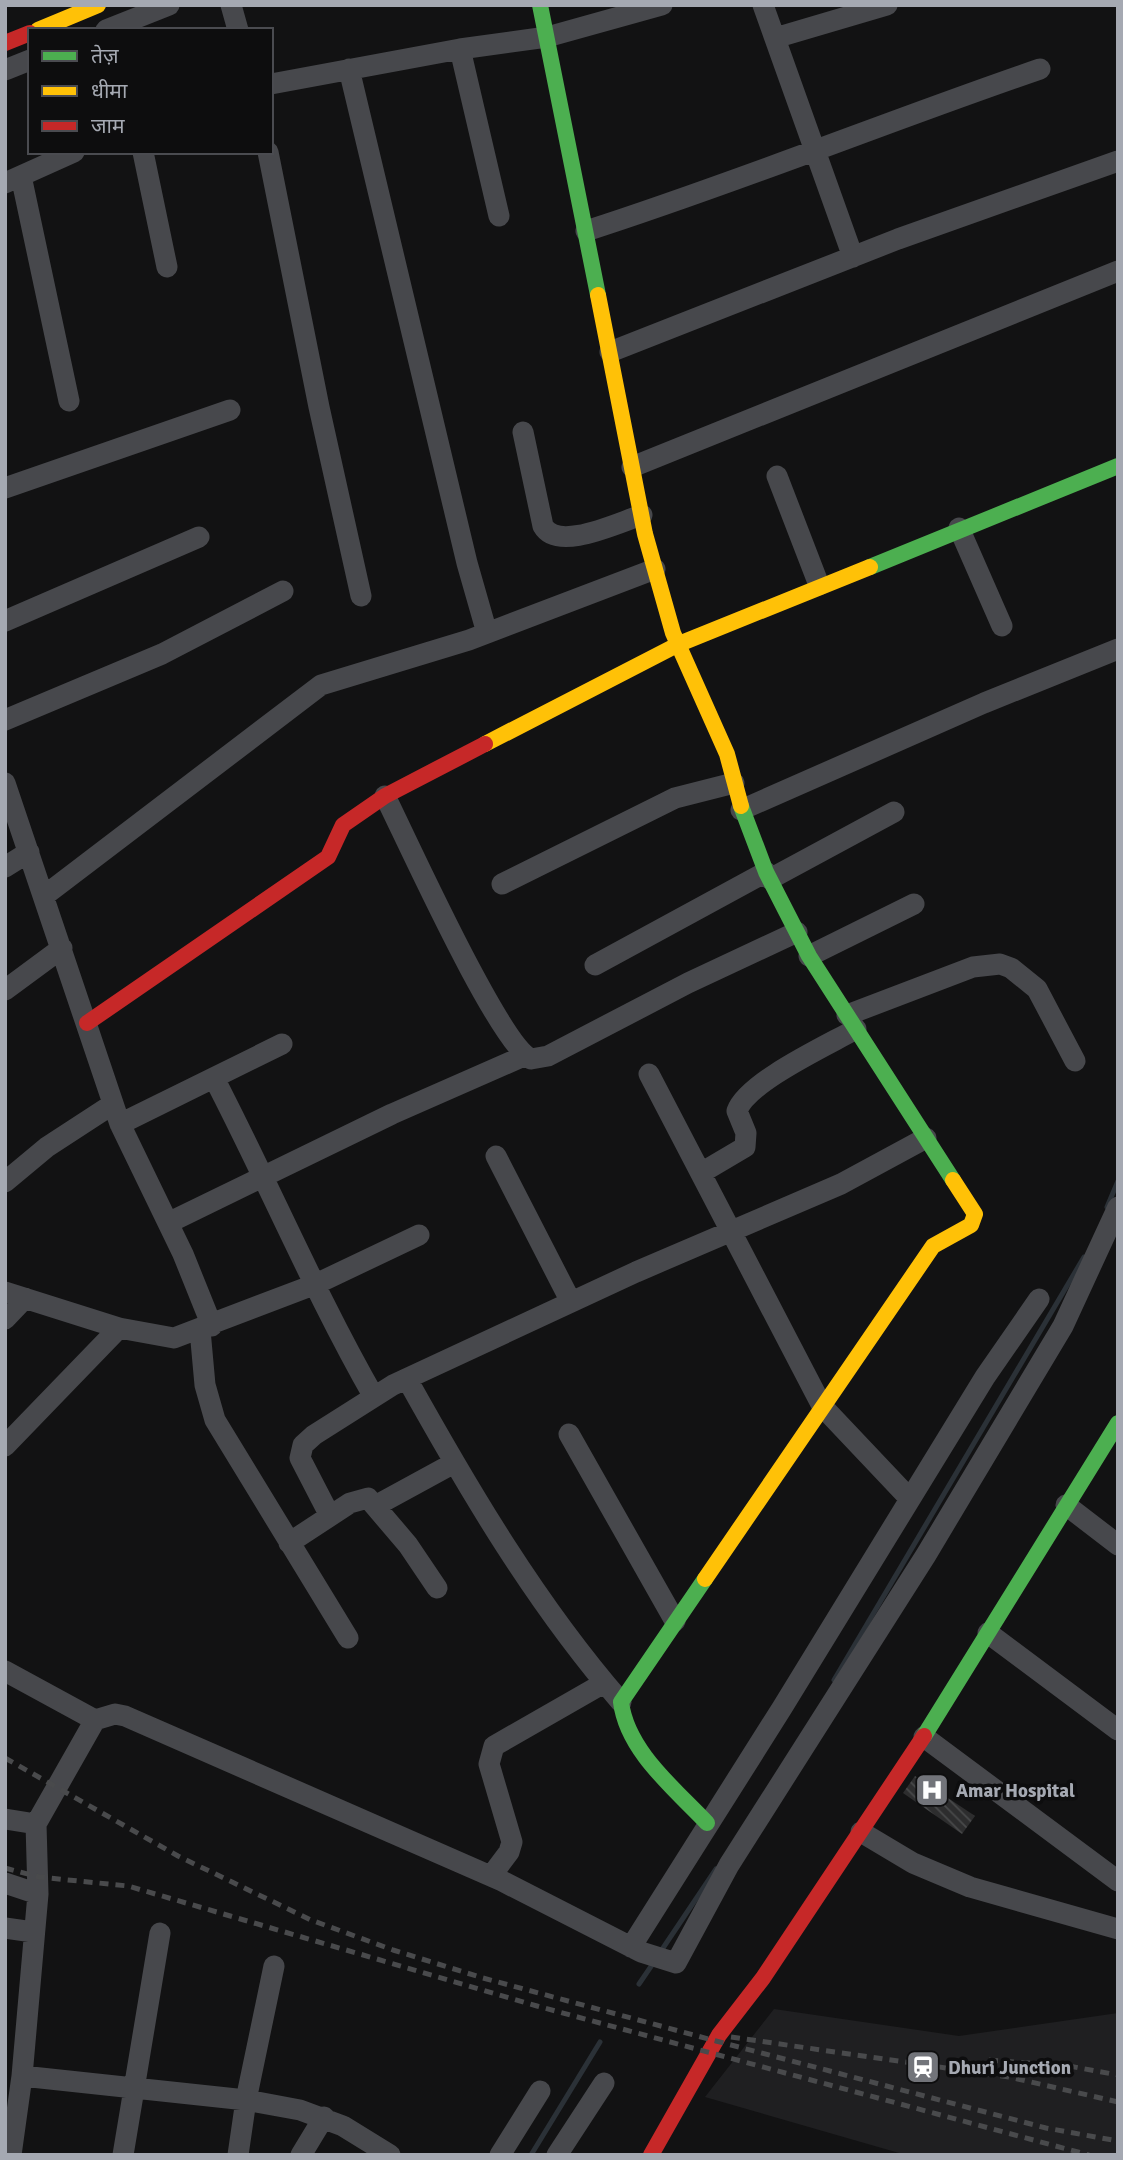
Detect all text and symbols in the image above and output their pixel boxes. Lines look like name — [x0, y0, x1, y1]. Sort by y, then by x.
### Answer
legend — [28, 28, 273, 154]
text: तेज़ — [91, 43, 119, 69]
text: धीमा — [91, 78, 128, 104]
text: जाम — [91, 113, 125, 139]
hospital icon: Amar Hospital — [913, 1771, 951, 1809]
place label: Amar Hospital — [956, 1779, 1075, 1803]
station icon: Dhuri Junction — [904, 2048, 942, 2086]
place label: Dhuri Junction — [948, 2056, 1071, 2080]

